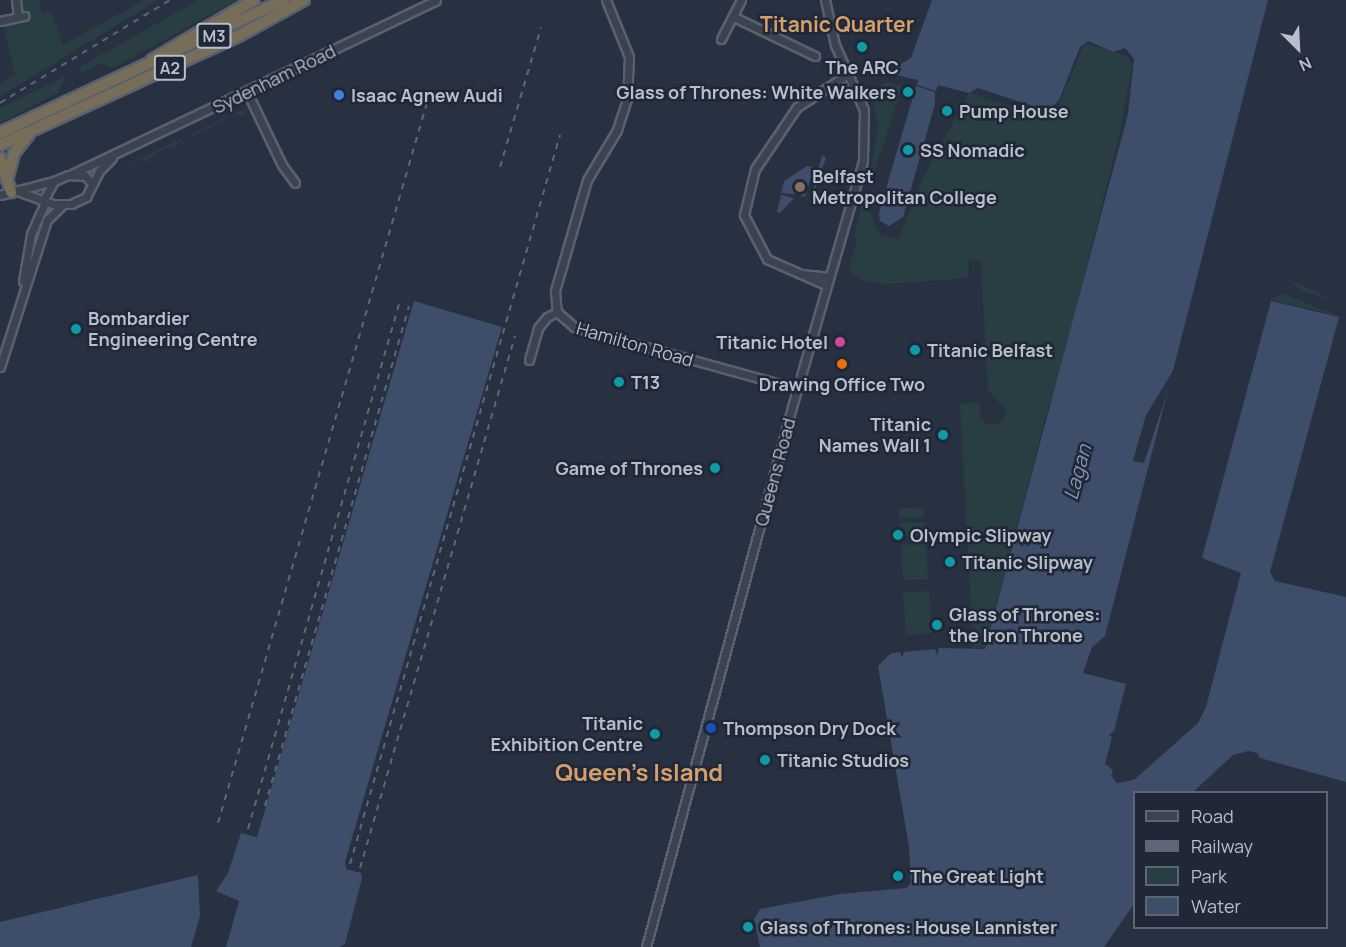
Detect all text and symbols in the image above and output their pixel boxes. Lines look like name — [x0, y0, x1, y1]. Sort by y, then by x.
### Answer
district label: Titanic Quarter — [760, 11, 914, 37]
north arrow — [1268, 18, 1328, 78]
road number: M3 — [196, 23, 232, 49]
street label: Sydenham Road — [209, 40, 339, 118]
marker: The ARC — [855, 40, 869, 54]
text: N — [1296, 52, 1315, 77]
road number: A2 — [154, 55, 186, 81]
place label: The ARC — [825, 56, 899, 78]
place label: Glass of Thrones: White Walkers — [616, 81, 896, 103]
place label: Isaac Agnew Audi — [351, 84, 503, 106]
marker: Glass of Thrones: White Walkers — [901, 85, 915, 99]
marker: Isaac Agnew Audi — [332, 88, 346, 102]
place label: Pump House — [959, 100, 1069, 122]
marker: Pump House — [940, 104, 954, 118]
place label: SS Nomadic — [920, 139, 1025, 161]
marker: SS Nomadic — [901, 143, 915, 157]
place label: Belfast Metropolitan College — [812, 166, 997, 208]
marker: Belfast Metropolitan College — [793, 180, 807, 194]
place label: Bombardier Engineering Centre — [88, 308, 258, 350]
street label: Hamilton Road — [574, 317, 696, 371]
marker: Bombardier Engineering Centre — [69, 322, 83, 336]
place label: Titanic Hotel — [716, 331, 828, 353]
marker: Titanic Hotel — [833, 335, 847, 349]
place label: Titanic Belfast — [927, 339, 1053, 361]
marker: Titanic Belfast — [908, 343, 922, 357]
marker: Drawing Office Two — [835, 357, 849, 371]
place label: T13 — [631, 371, 660, 393]
place label: Drawing Office Two — [759, 373, 925, 395]
marker: T13 — [612, 375, 626, 389]
place label: Titanic Names Wall 1 — [819, 414, 931, 456]
street label: Queens Road — [750, 416, 800, 528]
marker: Titanic Names Wall 1 — [936, 428, 950, 442]
water label: Lagan — [1058, 442, 1096, 502]
place label: Game of Thrones — [555, 457, 703, 479]
marker: Game of Thrones — [708, 461, 722, 475]
place label: Olympic Slipway — [910, 524, 1051, 546]
marker: Olympic Slipway — [891, 528, 905, 542]
place label: Titanic Slipway — [962, 551, 1093, 573]
marker: Titanic Slipway — [943, 555, 957, 569]
place label: Glass of Thrones: the Iron Throne — [949, 604, 1100, 646]
marker: Glass of Thrones: the Iron Throne — [930, 618, 944, 632]
place label: Titanic Exhibition Centre — [490, 713, 643, 756]
place label: Thompson Dry Dock — [723, 717, 896, 739]
marker: Thompson Dry Dock — [704, 721, 718, 735]
marker: Titanic Exhibition Centre — [648, 727, 662, 741]
place label: Titanic Studios — [777, 749, 909, 771]
marker: Titanic Studios — [758, 753, 772, 767]
district label: Queen's Island — [555, 758, 723, 786]
legend — [1133, 791, 1328, 929]
text: Road — [1191, 804, 1234, 828]
text: Railway — [1191, 834, 1253, 858]
text: Park — [1191, 864, 1227, 888]
place label: The Great Light — [910, 865, 1044, 887]
marker: The Great Light — [891, 869, 905, 883]
text: Water — [1191, 894, 1241, 918]
place label: Glass of Thrones: House Lannister — [760, 916, 1057, 938]
marker: Glass of Thrones: House Lannister — [741, 920, 755, 934]

